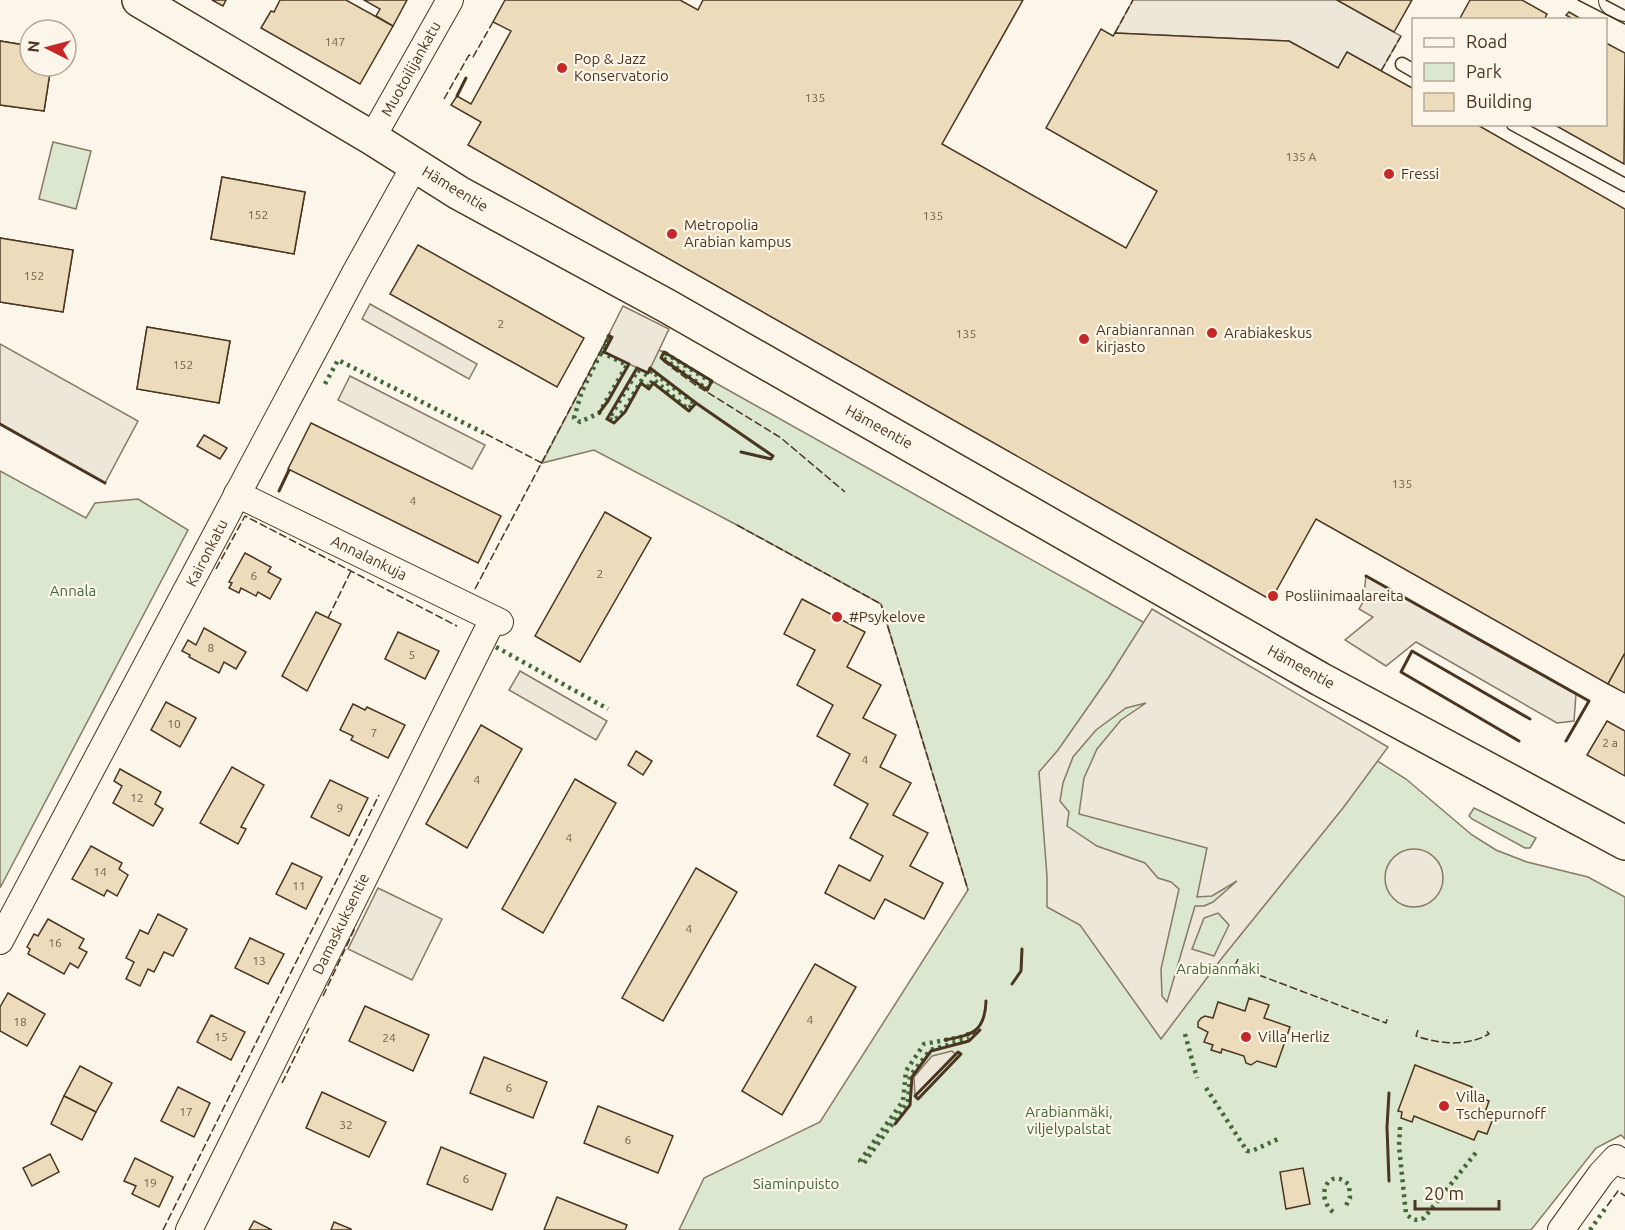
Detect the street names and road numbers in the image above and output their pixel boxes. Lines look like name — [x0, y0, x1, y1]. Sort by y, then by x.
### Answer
street label: Muotoilijankatu — [377, 18, 444, 119]
street label: Hämeentie — [419, 162, 491, 215]
street label: Hämeentie — [843, 401, 916, 452]
street label: Kaironkatu — [182, 516, 231, 589]
street label: Annalankuja — [329, 532, 410, 583]
street label: Hämeentie — [1265, 641, 1338, 692]
street label: Damaskuksentie — [309, 870, 372, 977]

